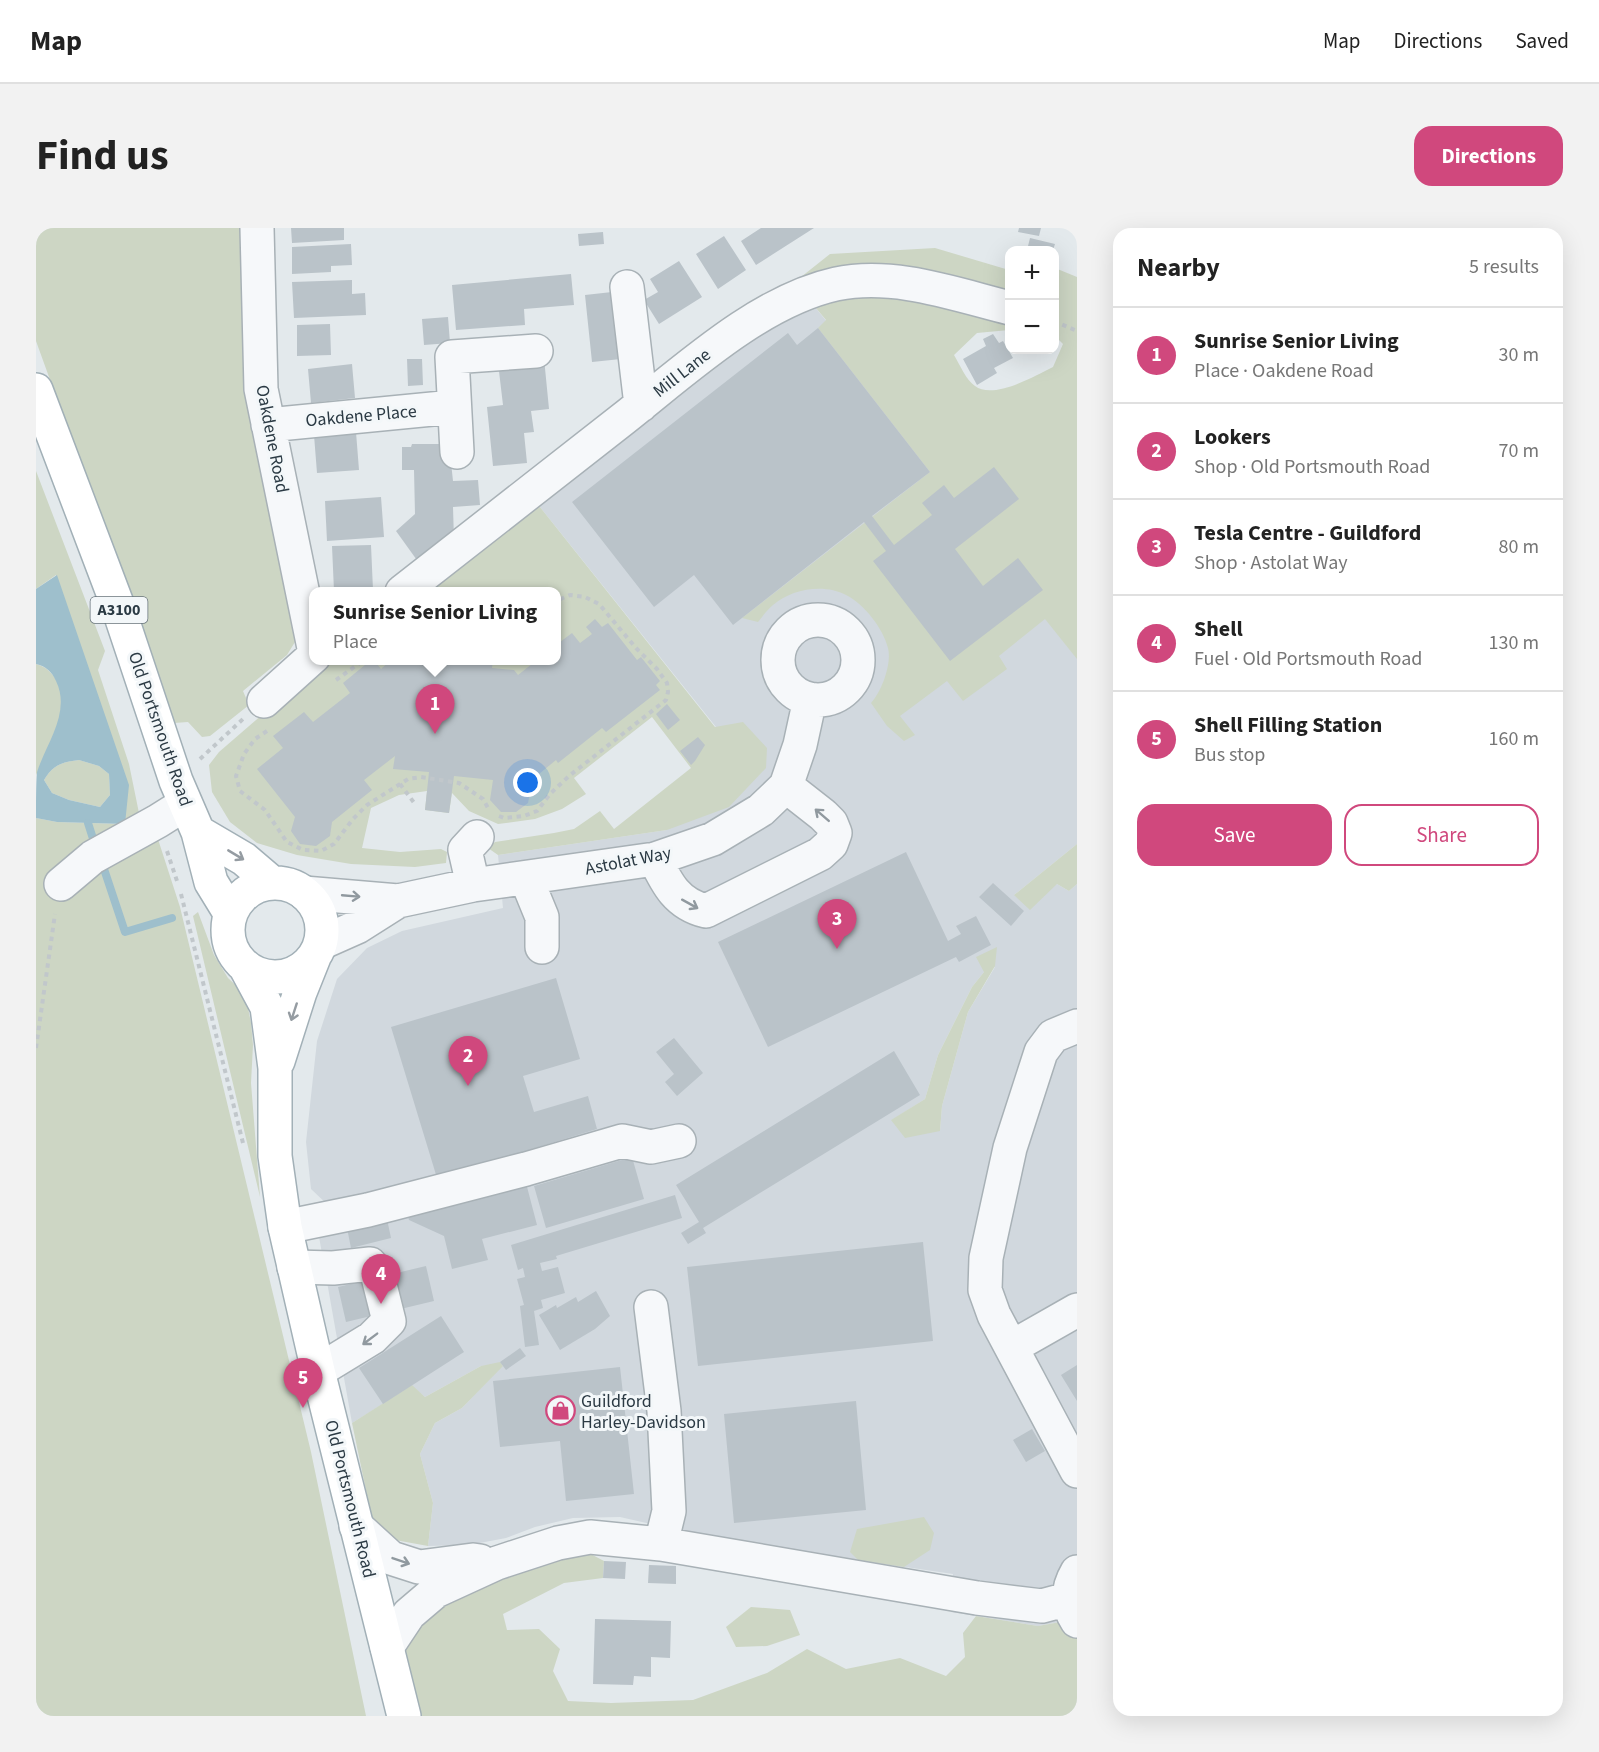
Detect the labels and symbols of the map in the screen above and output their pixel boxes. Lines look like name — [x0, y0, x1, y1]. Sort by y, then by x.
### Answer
street label: Mill Lane — [648, 343, 716, 403]
street label: Oakdene Road — [249, 383, 295, 495]
street label: Oakdene Place — [304, 399, 418, 433]
road number: A3100 — [90, 597, 148, 623]
street label: Old Portsmouth Road — [122, 648, 198, 810]
pin: 1 — [416, 684, 454, 734]
your location — [513, 768, 542, 797]
one-way arrow — [815, 808, 830, 822]
street label: Astolat Way — [583, 840, 674, 882]
one-way arrow — [227, 849, 244, 861]
one-way arrow — [340, 891, 360, 902]
one-way arrow — [681, 898, 698, 910]
pin: 3 — [818, 900, 856, 949]
one-way arrow — [287, 1002, 298, 1020]
pin: 2 — [448, 1036, 488, 1086]
pin: 4 — [362, 1254, 400, 1304]
one-way arrow — [362, 1332, 378, 1345]
pin: 5 — [284, 1358, 322, 1408]
place label: Guildford Harley-Davidson — [581, 1389, 706, 1435]
shop icon: Guildford Harley-Davidson — [544, 1395, 576, 1427]
street label: Old Portsmouth Road — [318, 1417, 382, 1581]
one-way arrow — [391, 1557, 410, 1568]

